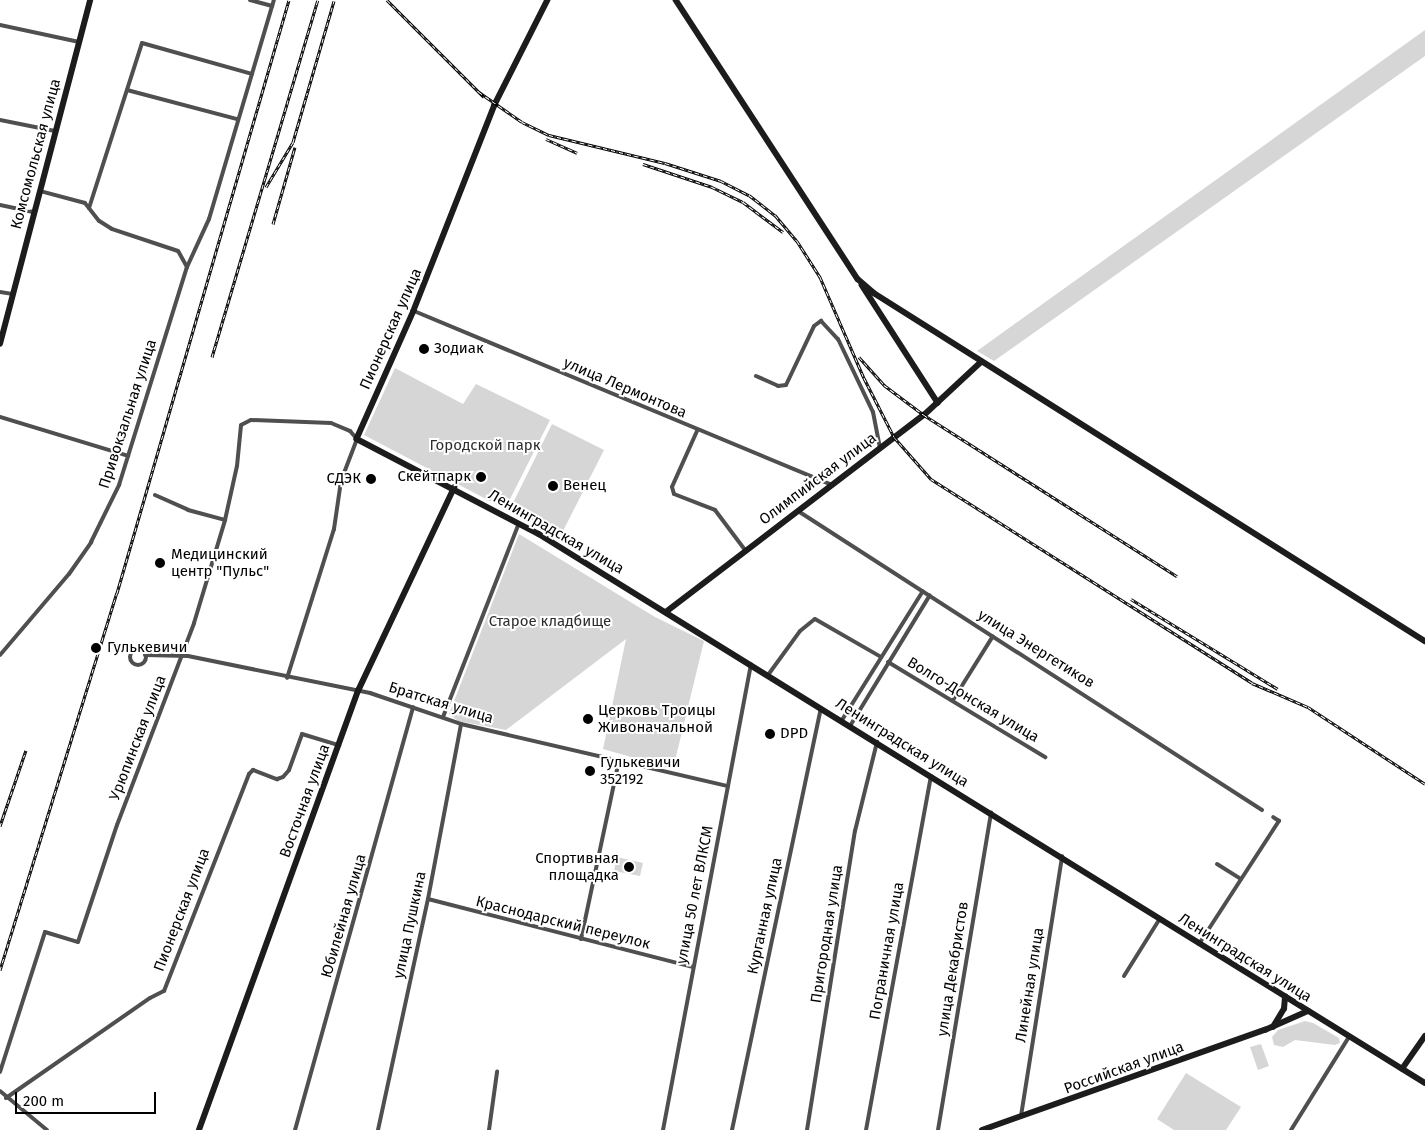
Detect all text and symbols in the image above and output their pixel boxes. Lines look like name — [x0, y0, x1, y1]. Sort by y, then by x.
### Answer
street label: Комсомольская улица — [7, 77, 65, 231]
street label: Пионерская улица — [356, 266, 426, 392]
street label: Привокзальная улица — [95, 337, 161, 491]
place label: Зодиак — [434, 340, 484, 358]
marker: Зодиак — [418, 343, 430, 355]
street label: улица Лермонтова — [561, 354, 689, 422]
street label: Олимпийская улица — [756, 429, 880, 529]
park label: Городской парк — [430, 437, 540, 455]
place label: Скейтпарк — [398, 468, 471, 486]
place label: СДЭК — [327, 470, 361, 488]
marker: Скейтпарк — [475, 471, 487, 483]
marker: СДЭК — [365, 473, 377, 485]
place label: Венец — [563, 477, 606, 495]
marker: Венец — [547, 480, 559, 492]
street label: Ленинградская улица — [485, 486, 627, 578]
place label: Медицинский центр "Пульс" — [171, 545, 269, 580]
marker: Медицинский центр "Пульс" — [153, 556, 167, 570]
street label: улица Энергетиков — [974, 606, 1098, 692]
park label: Старое кладбище — [489, 613, 611, 631]
place label: Гулькевичи — [107, 639, 188, 657]
marker: Гулькевичи — [89, 641, 103, 655]
street label: Волго-Донская улица — [904, 654, 1042, 746]
street label: Урюпинская улица — [106, 673, 170, 803]
street label: Братская улица — [386, 679, 496, 727]
street label: Ленинградская улица — [832, 695, 972, 791]
place label: Церковь Троицы Живоначальной — [598, 701, 716, 736]
marker: Церковь Троицы Живоначальной — [582, 713, 594, 725]
place label: DPD — [780, 725, 808, 743]
marker: DPD — [764, 728, 776, 740]
street label: Восточная улица — [276, 742, 334, 860]
place label: Гулькевичи 352192 — [600, 753, 681, 788]
marker: Гулькевичи 352192 — [584, 765, 596, 777]
street label: улица 50 лет ВЛКСМ — [673, 824, 717, 966]
street label: Пионерская улица — [150, 846, 214, 974]
place label: Спортивная площадка — [535, 849, 619, 884]
street label: Юбилейная улица — [318, 852, 370, 980]
street label: Курганная улица — [744, 856, 786, 976]
marker: Спортивная площадка — [623, 861, 635, 873]
street label: Пригородная улица — [807, 864, 847, 1004]
street label: улица Пушкина — [390, 870, 430, 980]
street label: Пограничная улица — [866, 881, 908, 1021]
street label: Краснодарский переулок — [474, 893, 652, 953]
street label: улица Декабристов — [933, 900, 973, 1038]
street label: Ленинградская улица — [1175, 910, 1315, 1006]
street label: Линейная улица — [1012, 926, 1048, 1044]
street label: Российская улица — [1062, 1038, 1186, 1098]
scale bar — [18, 1082, 159, 1114]
text: 200 m — [23, 1092, 64, 1110]

